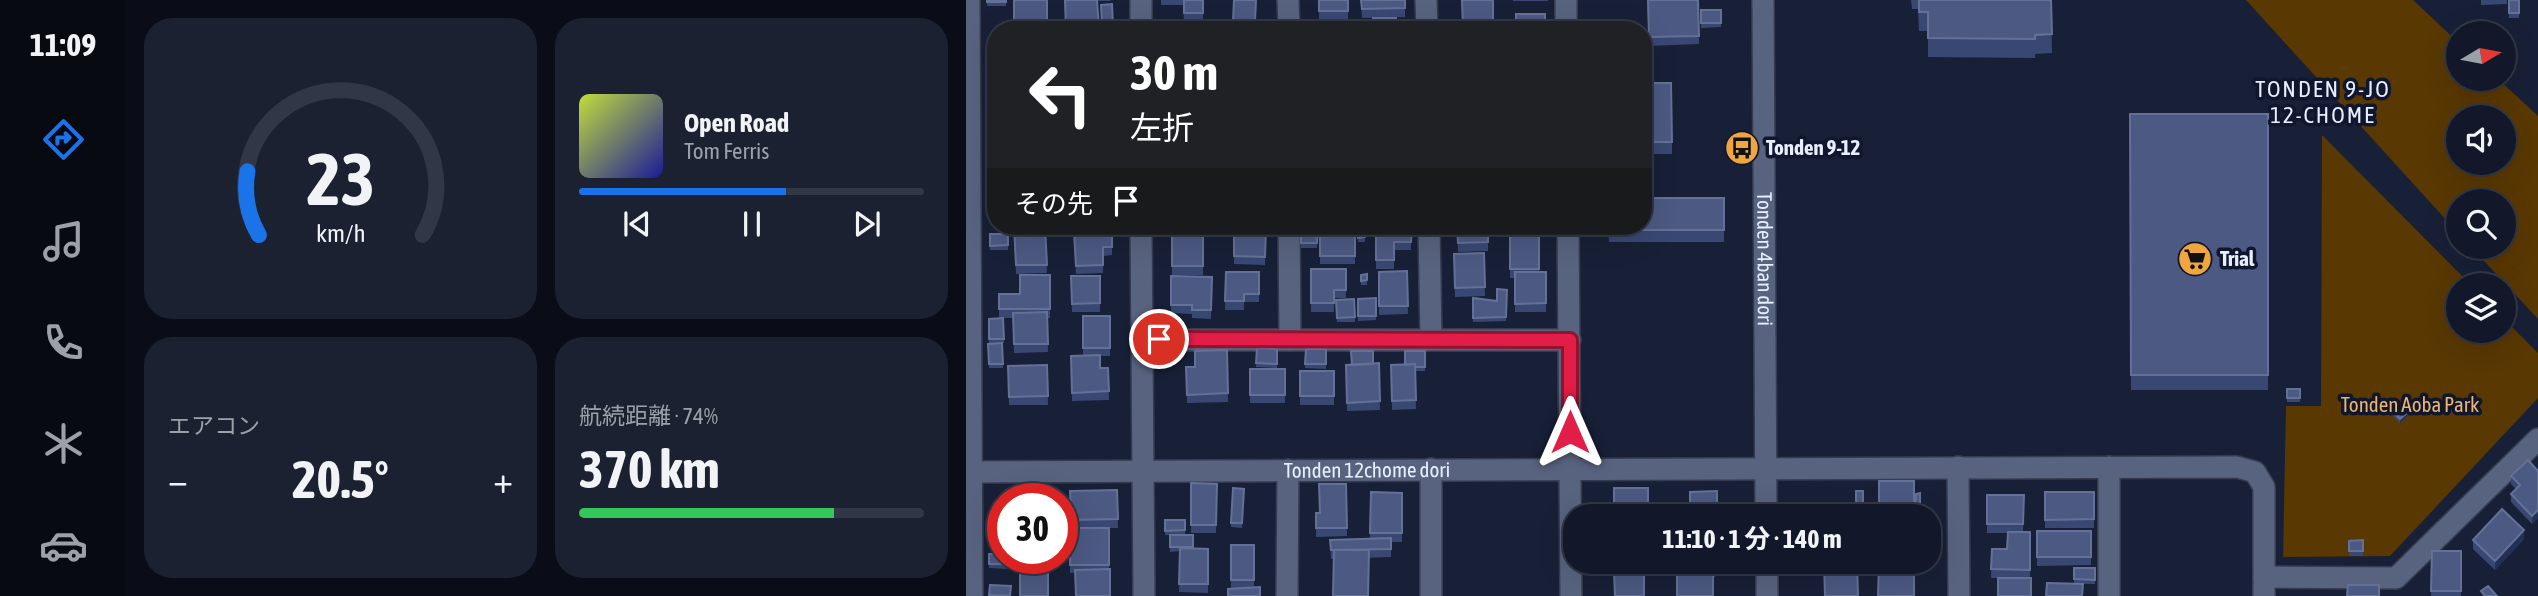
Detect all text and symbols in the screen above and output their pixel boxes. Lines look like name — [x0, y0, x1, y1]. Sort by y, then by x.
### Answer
north arrow — [2446, 21, 2516, 91]
map controls — [2446, 21, 2516, 343]
text: 11:09 — [30, 26, 96, 63]
text: 30 m — [1130, 44, 1218, 100]
icon: left — [1015, 49, 1106, 140]
district label: TONDEN 9-JO 12-CHOME — [2255, 76, 2391, 128]
button: sound — [2446, 105, 2516, 175]
text: Open Road — [684, 108, 789, 138]
text: 左折 — [1130, 109, 1194, 146]
icon: directions — [39, 115, 88, 164]
bus stop icon: Tonden 9-12 — [1723, 129, 1761, 167]
place label: Tonden 9-12 — [1766, 135, 1861, 159]
text: 23 — [306, 137, 375, 220]
text: Tom Ferris — [684, 138, 769, 164]
icon: arrive — [1107, 182, 1145, 220]
text: その先 — [1015, 189, 1093, 219]
button: search — [2446, 189, 2516, 259]
street label: Tonden 4ban dori — [1753, 192, 1778, 326]
icon: previous — [618, 205, 656, 243]
icon: pause — [733, 205, 771, 243]
icon: next — [848, 205, 886, 243]
icon: music — [39, 217, 88, 266]
text: km/h — [316, 219, 365, 247]
supermarket icon: Trial — [2176, 240, 2214, 278]
place label: Trial — [2220, 246, 2255, 270]
button: layers — [2446, 273, 2516, 343]
pin — [1129, 309, 1189, 369]
icon: phone — [39, 318, 88, 367]
icon: arrive — [1140, 320, 1178, 358]
park label: Tonden Aoba Park — [2341, 392, 2479, 416]
position arrow — [1533, 395, 1607, 469]
text: 航続距離 · 74% — [579, 403, 718, 429]
text: エアコン — [168, 413, 260, 439]
icon: climate — [39, 419, 88, 468]
text: 370 km — [579, 439, 720, 499]
text: 20.5° — [292, 449, 389, 509]
street label: Tonden 12chome dori — [1284, 457, 1450, 482]
text: − — [168, 458, 188, 501]
text: + — [493, 458, 513, 501]
speed limit sign: 30 — [987, 483, 1078, 574]
icon: car — [39, 521, 88, 570]
text: 11:10 · 1 分 · 140 m — [1662, 524, 1842, 554]

